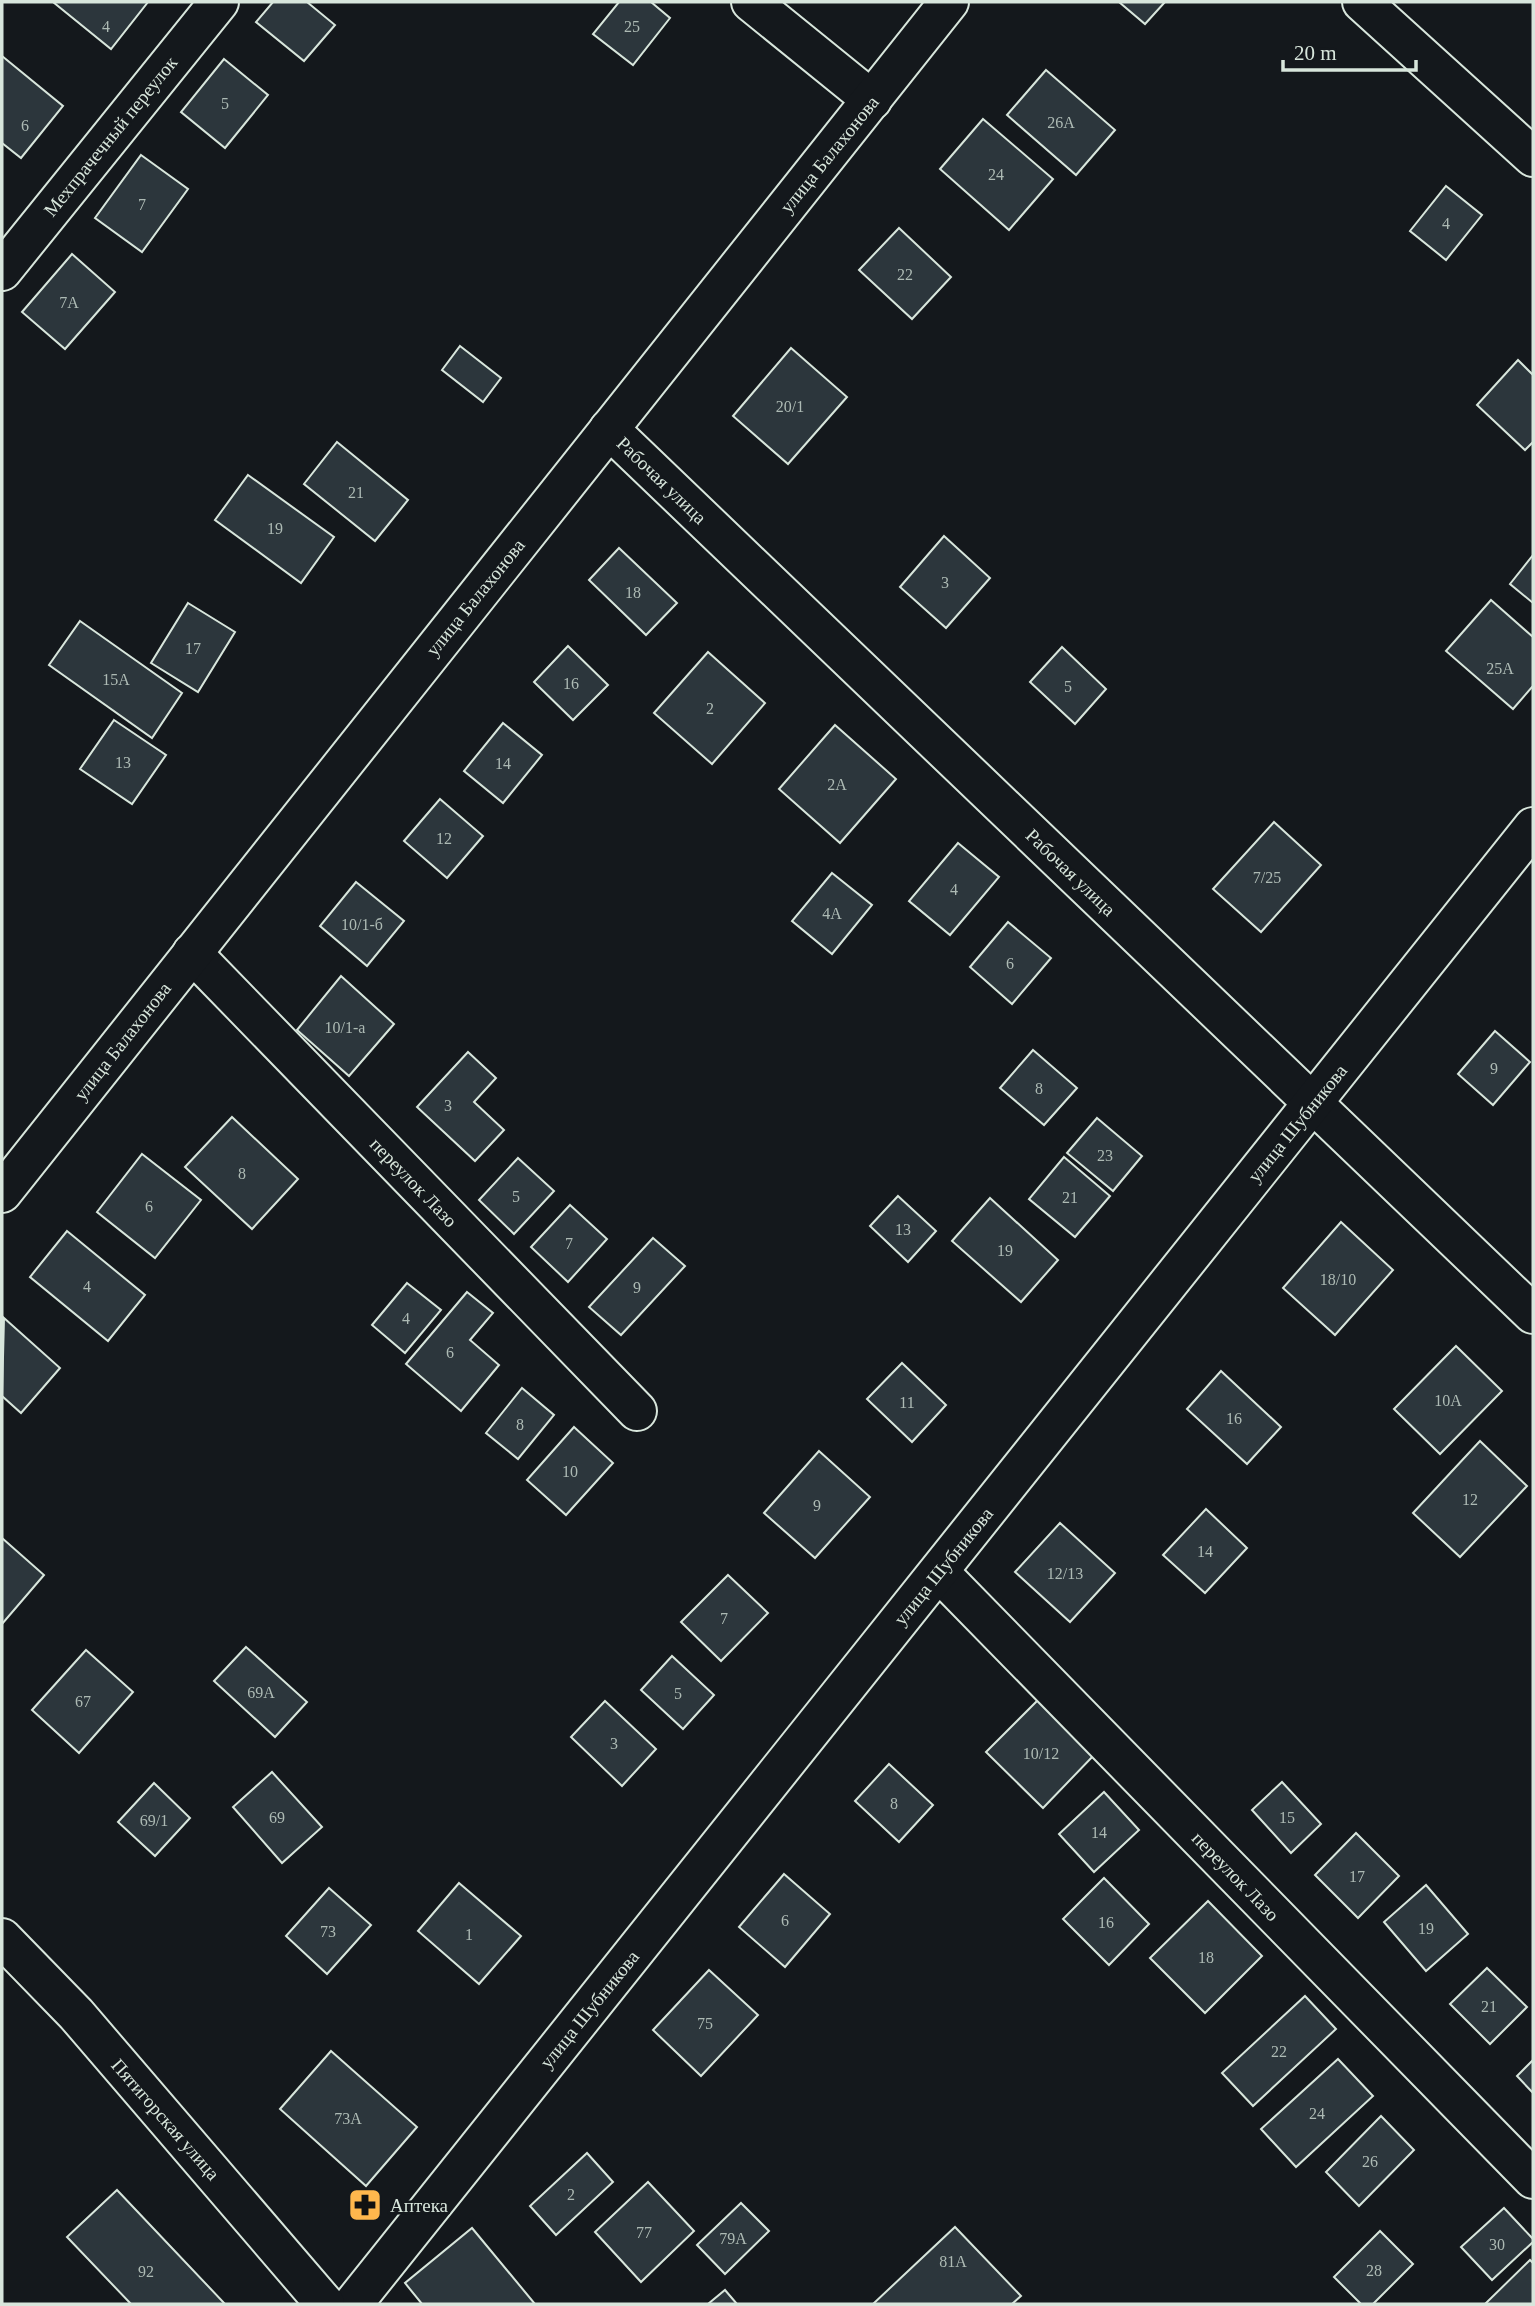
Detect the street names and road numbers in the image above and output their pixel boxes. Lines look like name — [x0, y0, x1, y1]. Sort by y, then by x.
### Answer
street label: Мехпрачечный переулок — [39, 52, 182, 220]
street label: улица Балахонова — [776, 91, 883, 217]
street label: Рабочая улица — [613, 432, 711, 529]
street label: улица Балахонова — [422, 534, 529, 660]
street label: Рабочая улица — [1022, 824, 1120, 921]
street label: улица Балахонова — [70, 978, 175, 1105]
street label: улица Шубникова — [1244, 1060, 1352, 1186]
street label: переулок Лазо — [366, 1133, 461, 1231]
street label: улица Шубникова — [890, 1503, 998, 1629]
street label: переулок Лазо — [1188, 1827, 1283, 1925]
street label: улица Шубникова — [536, 1946, 644, 2072]
street label: Пятигорская улица — [107, 2055, 224, 2185]

